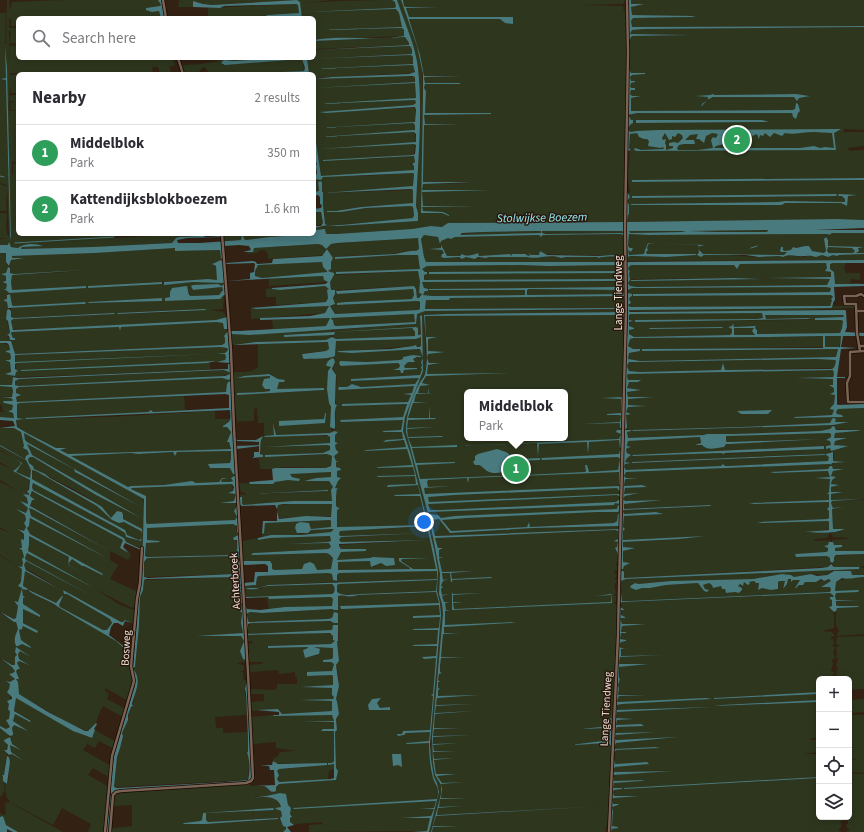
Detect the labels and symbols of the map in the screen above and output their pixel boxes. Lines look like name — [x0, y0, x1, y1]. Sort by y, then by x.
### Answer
pin: 2 — [724, 125, 750, 155]
water label: Stolwijkse Boezem — [496, 209, 588, 227]
street label: Lange Tiendweg — [611, 255, 626, 330]
pin: 1 — [503, 454, 529, 484]
your location — [414, 512, 434, 532]
street label: Achterbroek — [226, 552, 244, 610]
street label: Bosweg — [118, 629, 134, 666]
street label: Lange Tiendweg — [597, 671, 615, 747]

